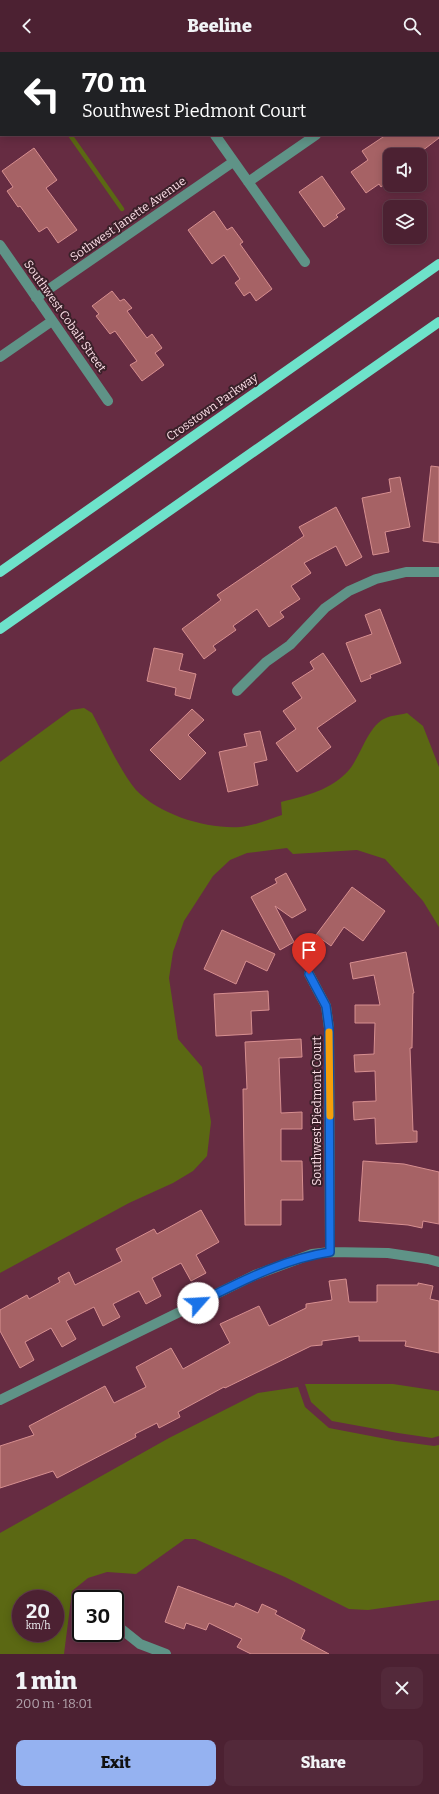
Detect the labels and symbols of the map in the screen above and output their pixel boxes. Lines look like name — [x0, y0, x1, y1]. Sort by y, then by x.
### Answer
street label: Sothwest Janette Avenue — [68, 174, 188, 264]
street label: Southwest Cobalt Street — [21, 257, 109, 375]
street label: Crosstown Parkway — [164, 370, 261, 444]
pin — [292, 933, 326, 974]
street label: Southwest Piedmont Court — [310, 1036, 324, 1186]
position arrow — [177, 1282, 219, 1324]
speed limit sign: 30 — [72, 1590, 124, 1642]

